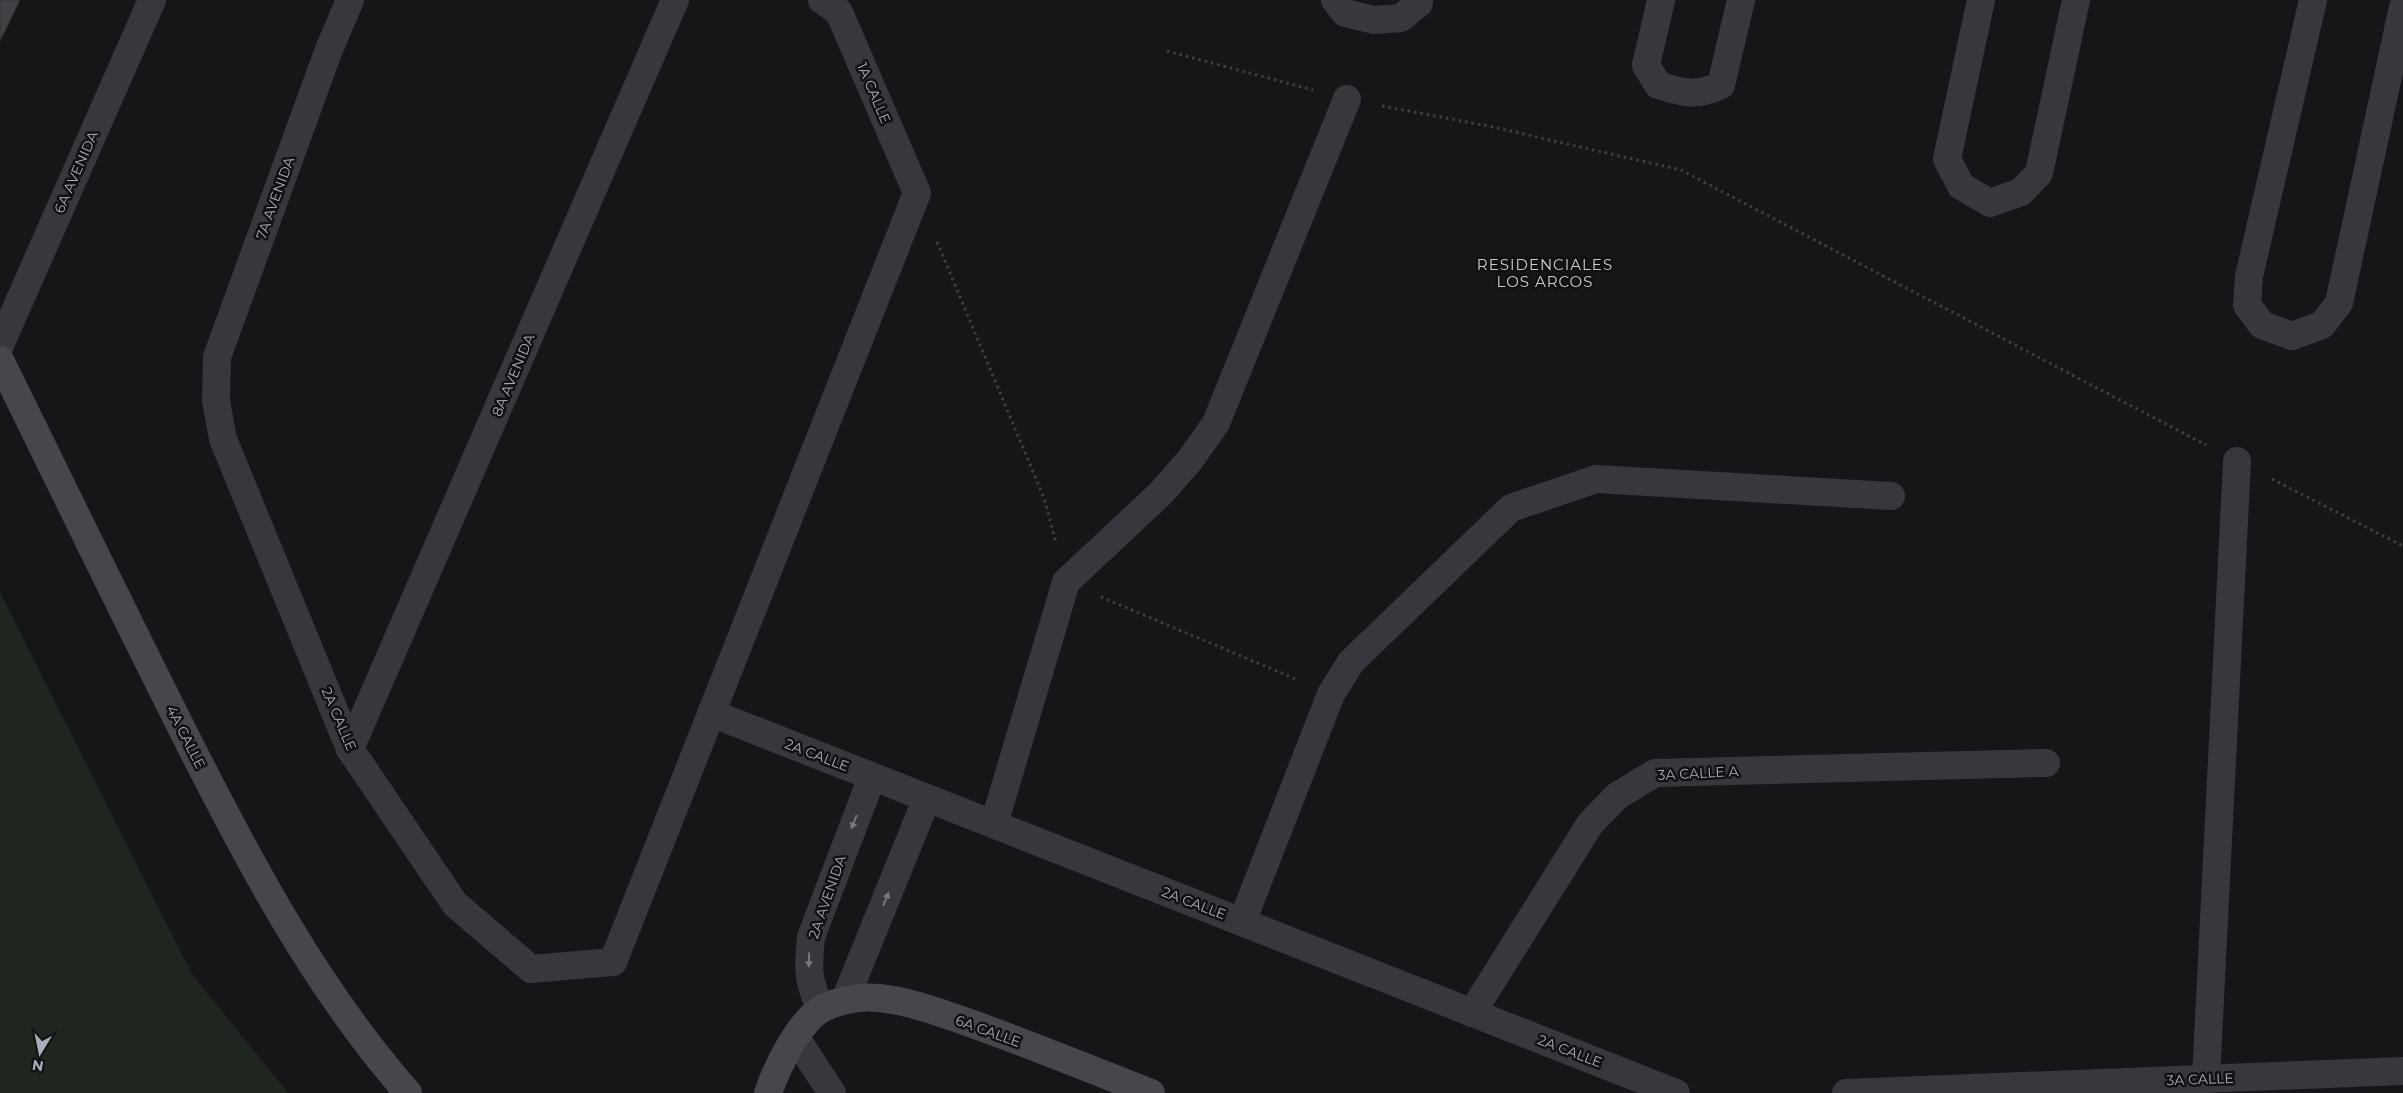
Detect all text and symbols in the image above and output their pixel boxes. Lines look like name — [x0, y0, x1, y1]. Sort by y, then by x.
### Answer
street label: 1A CALLE — [853, 60, 895, 126]
street label: 6A AVENIDA — [50, 127, 102, 216]
street label: 7A AVENIDA — [252, 153, 299, 242]
district label: RESIDENCIALES LOS ARCOS — [1477, 255, 1613, 291]
street label: 8A AVENIDA — [488, 330, 539, 419]
street label: 2A CALLE — [318, 685, 360, 753]
street label: 4A CALLE — [162, 702, 210, 772]
street label: 2A CALLE — [782, 735, 852, 775]
street label: 3A CALLE A — [1657, 762, 1740, 784]
one-way arrow — [850, 815, 858, 829]
street label: 2A AVENIDA — [804, 852, 850, 941]
street label: 2A CALLE — [1159, 883, 1229, 923]
one-way arrow — [883, 892, 891, 906]
one-way arrow — [805, 953, 813, 969]
street label: 6A CALLE — [953, 1011, 1023, 1051]
north arrow — [15, 1028, 65, 1078]
street label: 2A CALLE — [1535, 1031, 1605, 1071]
text: N — [31, 1056, 45, 1076]
street label: 3A CALLE — [2166, 1069, 2234, 1089]

